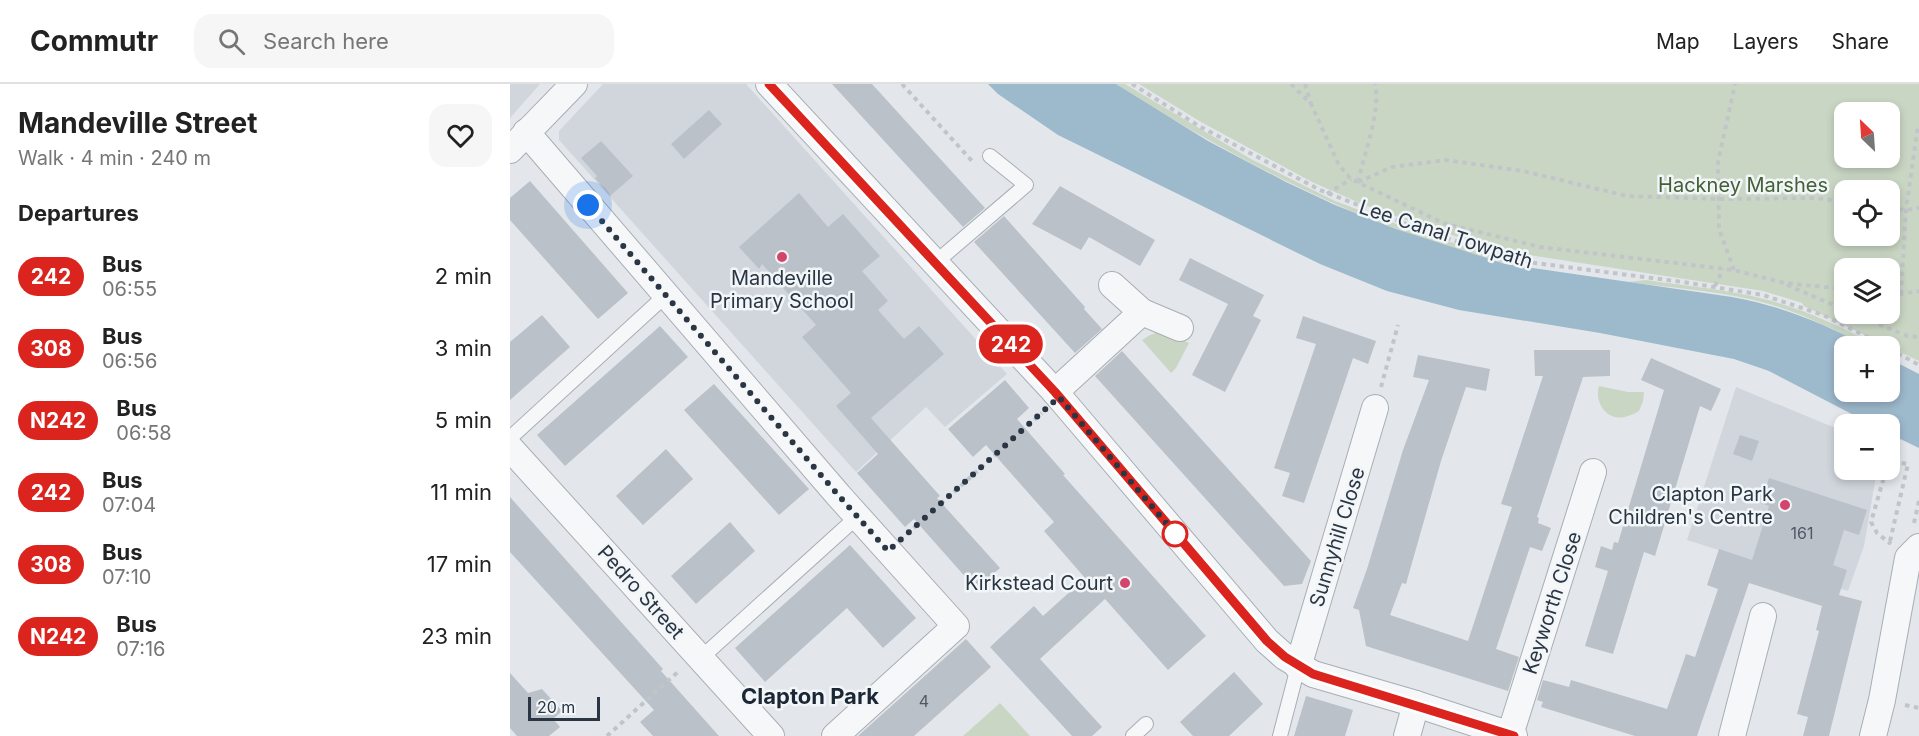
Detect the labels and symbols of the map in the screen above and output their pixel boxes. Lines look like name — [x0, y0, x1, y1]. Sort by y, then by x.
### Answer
north arrow — [1834, 102, 1900, 168]
park label: Hackney Marshes — [1658, 173, 1828, 197]
your location — [573, 190, 603, 220]
street label: Lee Canal Towpath — [1356, 195, 1536, 273]
marker: Mandeville Primary School — [775, 250, 789, 264]
place label: Mandeville Primary School — [710, 266, 854, 313]
line badge: 242 — [976, 324, 1046, 364]
street label: Sunnyhill Close — [1304, 464, 1370, 610]
place label: Clapton Park Children's Centre — [1608, 482, 1773, 529]
marker: Clapton Park Children's Centre — [1778, 498, 1792, 512]
unlabelled marker — [1162, 521, 1188, 547]
house number: 161 — [1791, 523, 1813, 543]
street label: Keyworth Close — [1518, 529, 1586, 677]
street label: Pedro Street — [593, 540, 690, 644]
place label: Kirkstead Court — [965, 571, 1113, 595]
marker: Kirkstead Court — [1118, 576, 1132, 590]
district label: Clapton Park — [741, 683, 879, 709]
house number: 4 — [919, 691, 929, 711]
scale bar — [528, 694, 600, 722]

